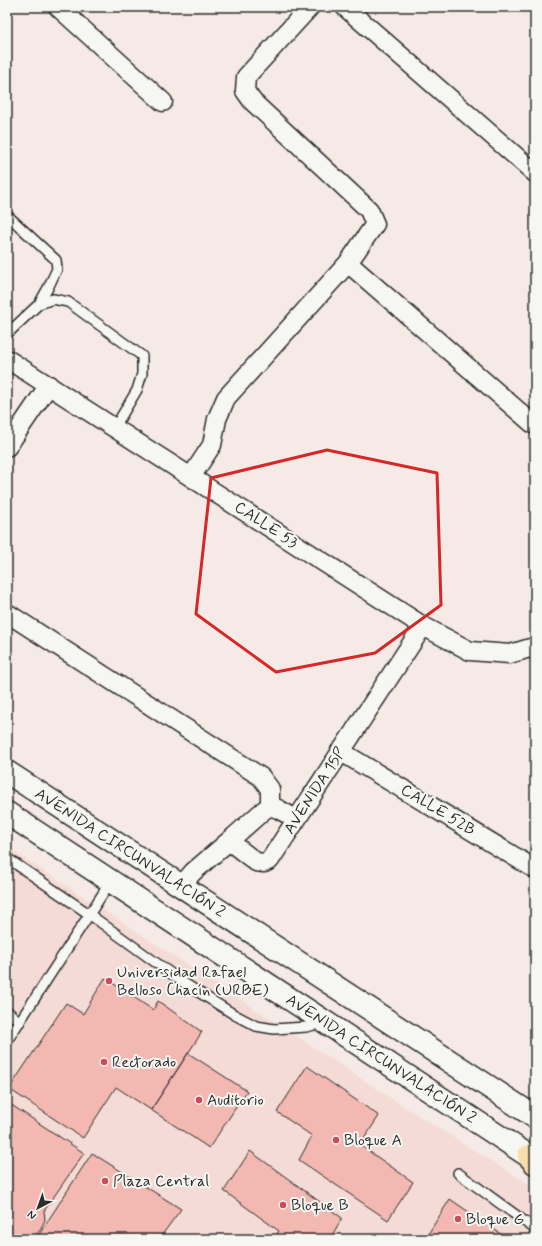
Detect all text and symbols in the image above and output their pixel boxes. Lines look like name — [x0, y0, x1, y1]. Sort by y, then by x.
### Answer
street label: CALLE 53 — [230, 497, 302, 553]
street label: AVENIDA 15P — [279, 743, 351, 838]
street label: CALLE 52B — [397, 779, 479, 841]
street label: AVENIDA CIRCUNVALACIÓN 2 — [31, 783, 229, 923]
place label: Universidad Rafael Belloso Chacín (URBE) — [117, 962, 269, 1001]
marker: Universidad Rafael Belloso Chacín (URBE) — [104, 976, 114, 986]
street label: AVENIDA CIRCUNVALACIÓN 2 — [282, 989, 480, 1129]
place label: Rectorado — [112, 1052, 176, 1073]
marker: Rectorado — [99, 1057, 109, 1067]
place label: Auditorio — [207, 1090, 264, 1111]
marker: Auditorio — [194, 1095, 204, 1105]
place label: Bloque A — [344, 1130, 402, 1151]
marker: Bloque A — [331, 1135, 341, 1145]
place label: Plaza Central — [113, 1171, 209, 1192]
marker: Plaza Central — [100, 1176, 110, 1186]
north arrow — [18, 1188, 58, 1228]
place label: Bloque B — [291, 1195, 349, 1216]
marker: Bloque B — [278, 1200, 288, 1210]
text: N — [25, 1207, 39, 1222]
place label: Bloque G — [466, 1209, 524, 1230]
marker: Bloque G — [453, 1214, 463, 1224]

